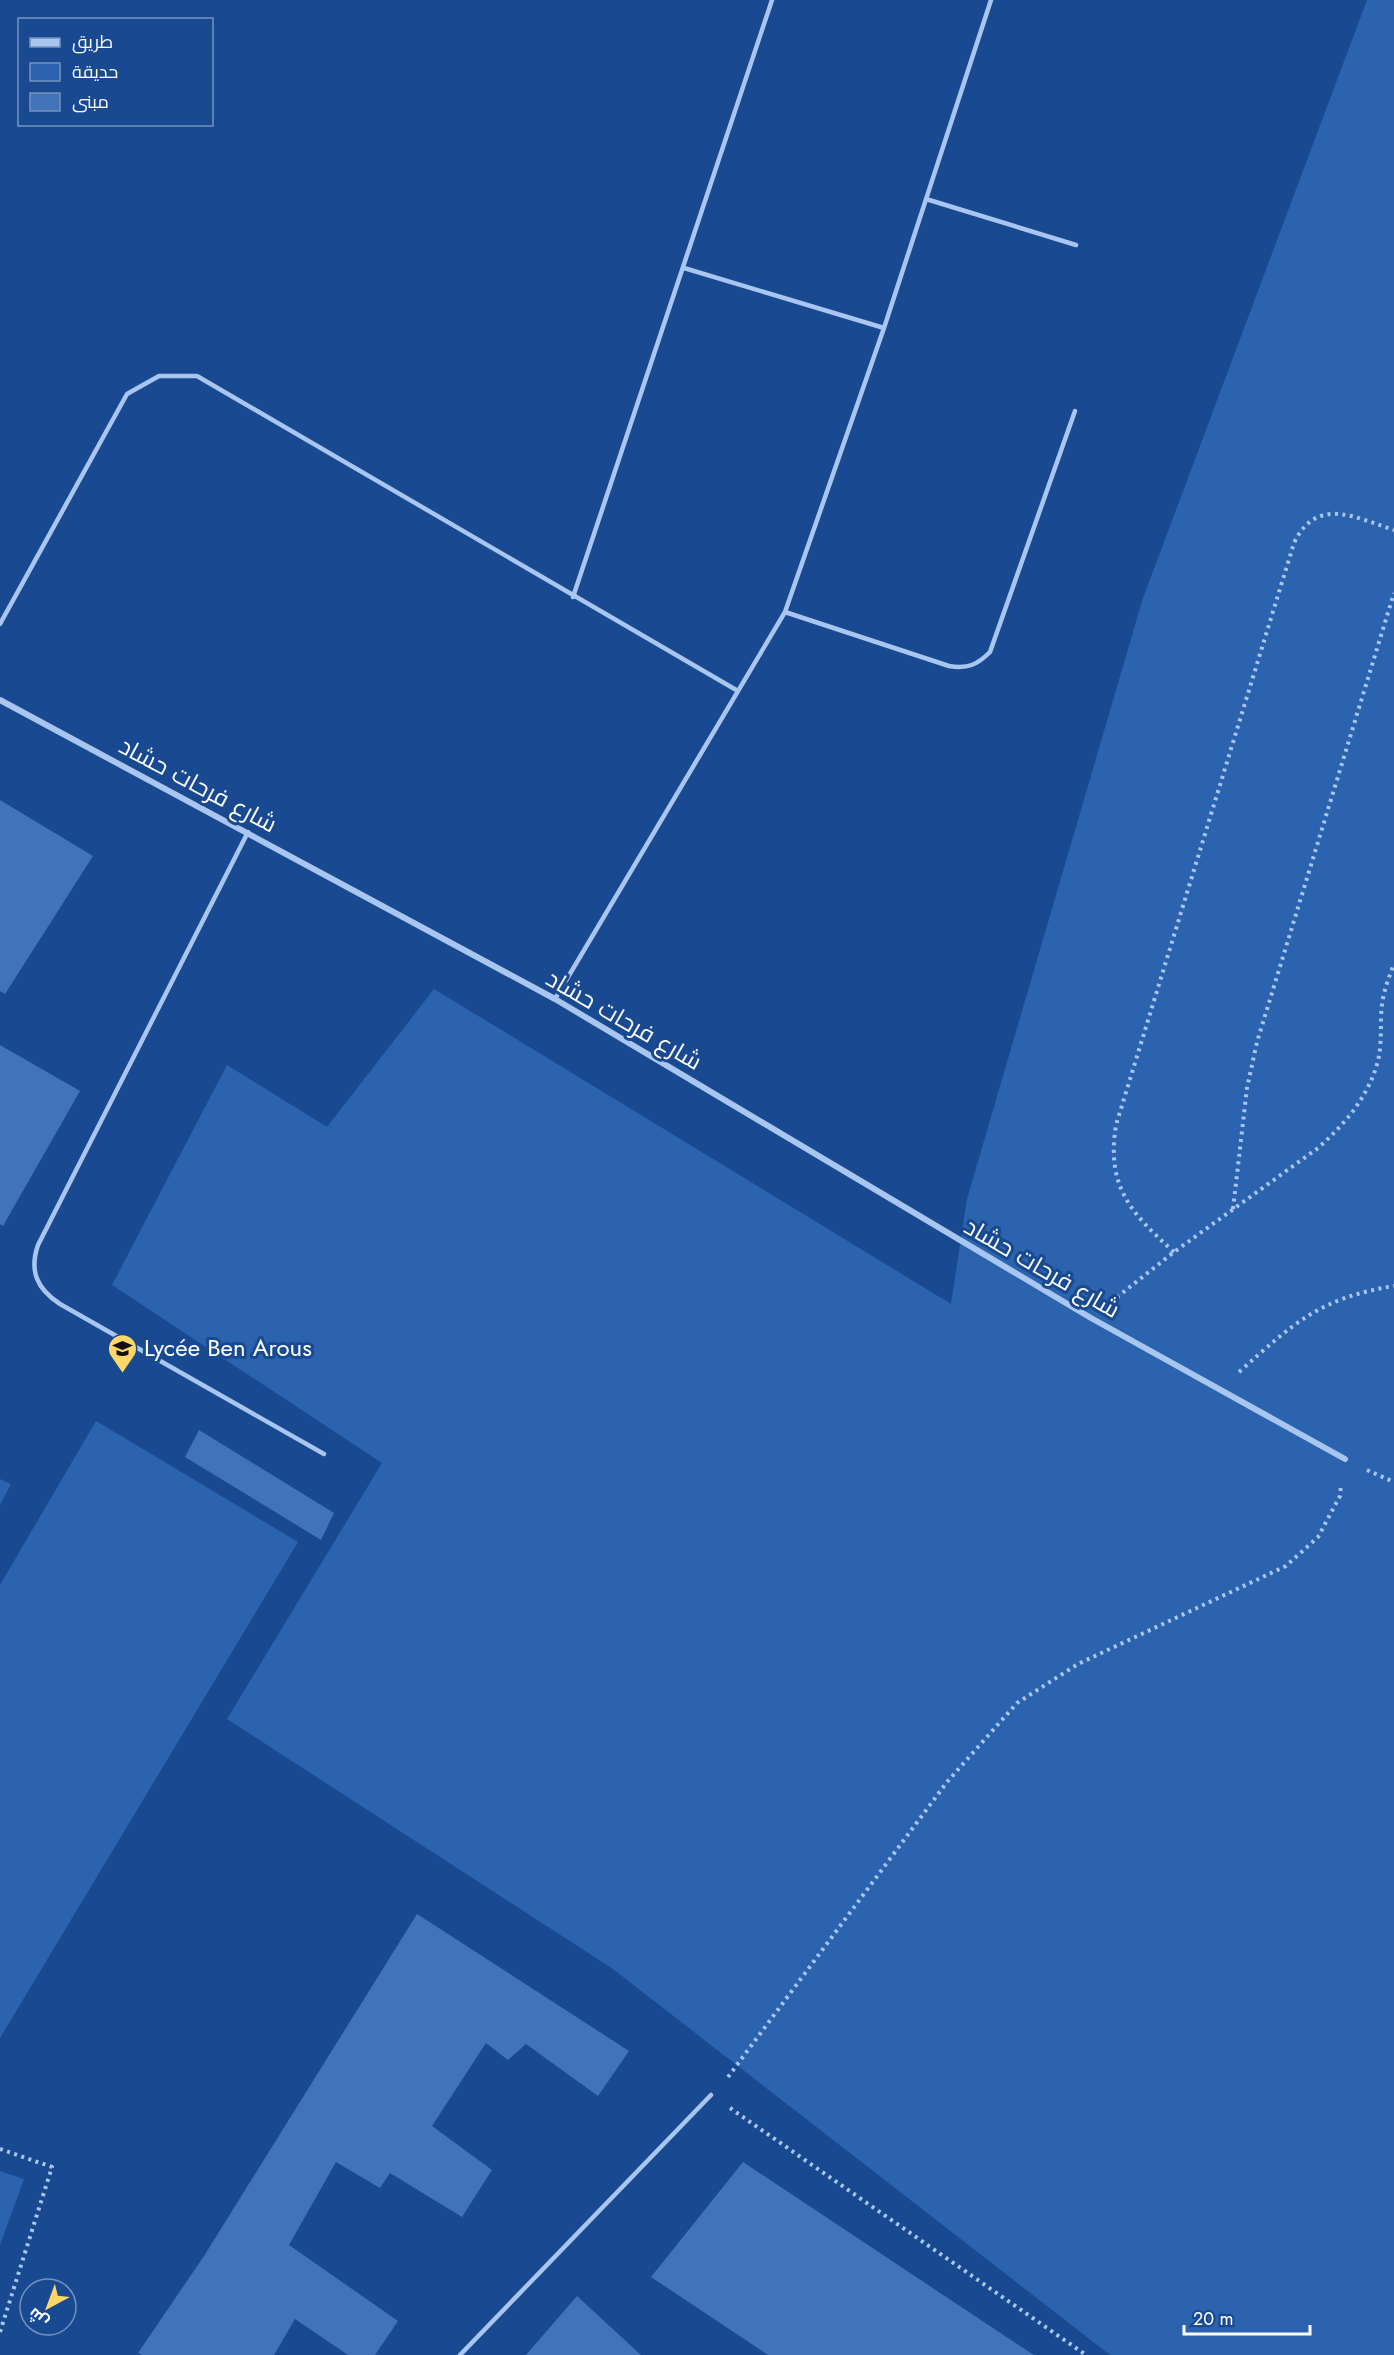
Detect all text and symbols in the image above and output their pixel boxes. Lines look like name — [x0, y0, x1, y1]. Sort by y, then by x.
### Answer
legend — [18, 18, 213, 126]
text: طريق — [72, 29, 113, 55]
text: حديقة — [72, 59, 118, 85]
text: مبنى — [72, 89, 109, 115]
street label: شارع فرحات حشاد — [113, 728, 284, 841]
street label: شارع فرحات حشاد — [540, 961, 709, 1078]
street label: شارع فرحات حشاد — [958, 1209, 1127, 1326]
place label: Lycée Ben Arous — [144, 1330, 312, 1365]
school or university icon: Lycée Ben Arous — [107, 1332, 139, 1374]
north arrow — [18, 2277, 78, 2337]
scale bar — [1184, 2298, 1310, 2336]
text: ش — [23, 2303, 54, 2333]
text: 20 m — [1193, 2306, 1233, 2332]

